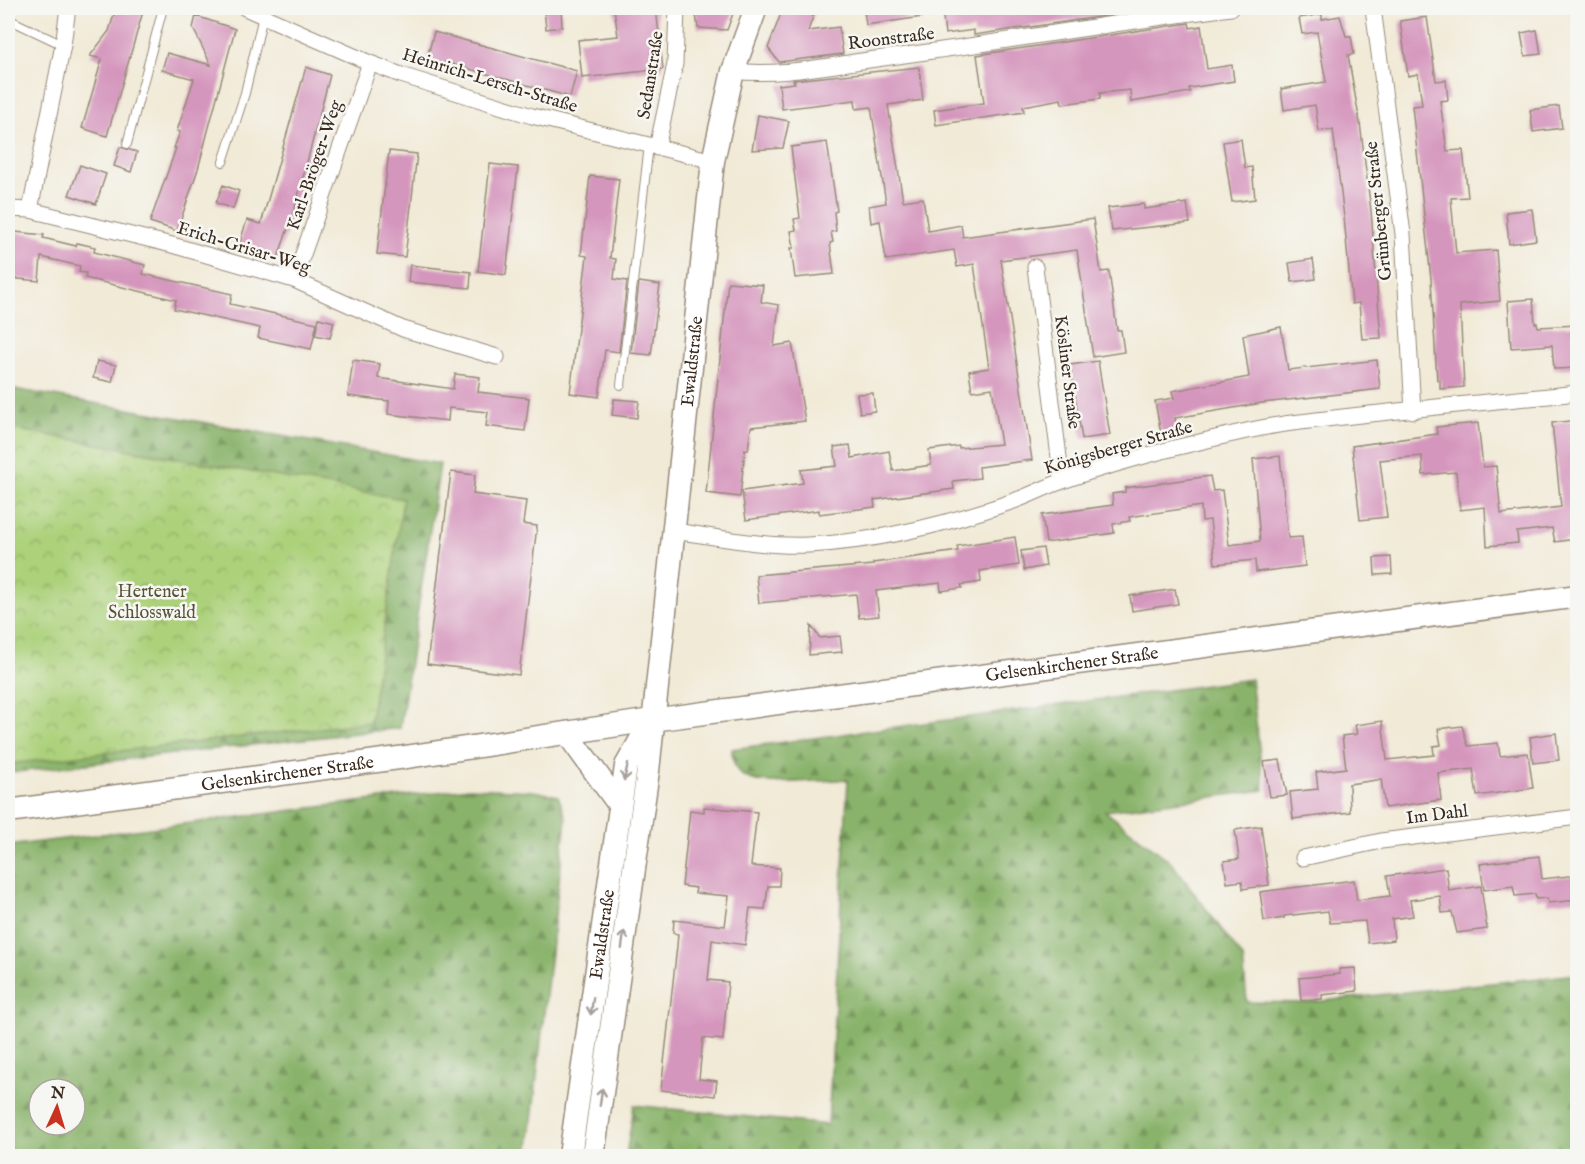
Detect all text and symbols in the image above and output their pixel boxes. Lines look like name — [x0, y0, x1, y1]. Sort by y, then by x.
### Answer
street label: Roonstraße — [847, 23, 936, 56]
street label: Sedanstraße — [633, 30, 670, 121]
street label: Heinrich-Lersch-Straße — [399, 44, 580, 119]
street label: Karl-Bröger-Weg — [282, 97, 349, 234]
street label: Grünberger Straße — [1361, 140, 1398, 282]
street label: Erich-Grisar-Weg — [174, 217, 313, 280]
street label: Kösliner Straße — [1048, 314, 1085, 430]
street label: Ewaldstraße — [677, 315, 709, 408]
street label: Königsberger Straße — [1041, 416, 1195, 481]
park label: Hertener Schlosswald — [108, 581, 196, 625]
street label: Gelsenkirchener Straße — [984, 642, 1160, 688]
street label: Gelsenkirchener Straße — [200, 751, 375, 798]
one-way arrow — [619, 762, 631, 781]
street label: Im Dahl — [1405, 800, 1470, 831]
street label: Ewaldstraße — [585, 888, 621, 981]
one-way arrow — [618, 931, 629, 951]
one-way arrow — [586, 996, 597, 1016]
north arrow — [27, 1077, 87, 1137]
text: N — [49, 1084, 66, 1105]
one-way arrow — [595, 1088, 606, 1108]

